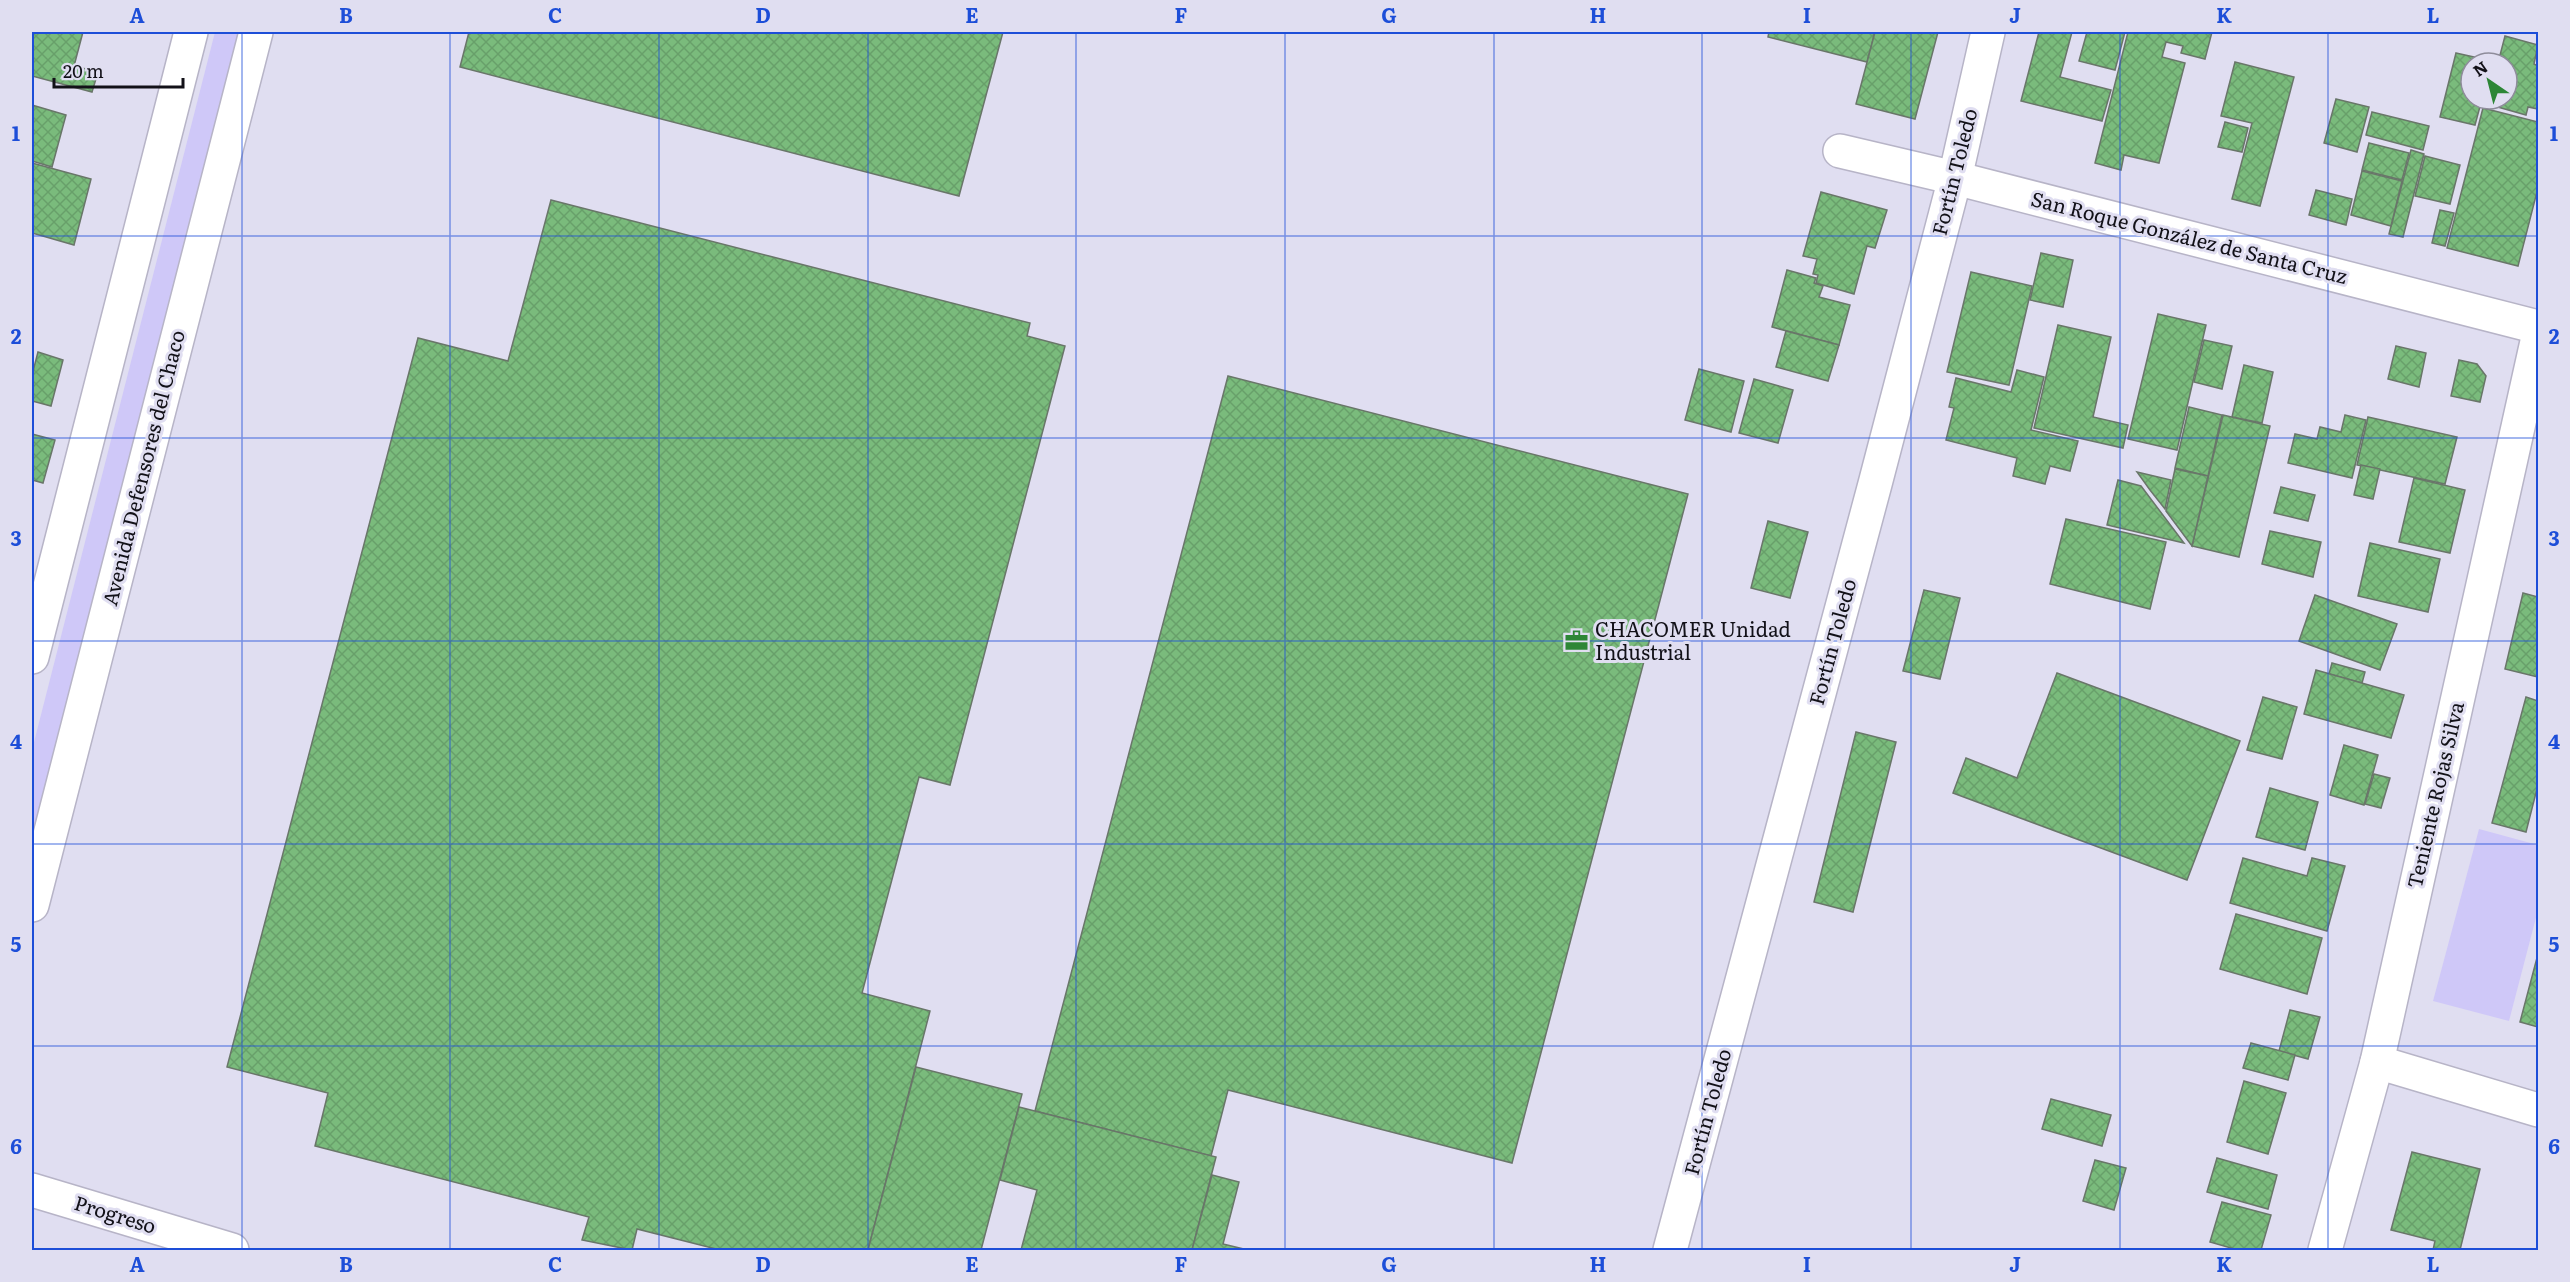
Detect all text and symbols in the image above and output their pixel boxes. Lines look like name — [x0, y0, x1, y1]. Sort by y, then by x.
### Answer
text: A — [129, 0, 145, 29]
text: B — [339, 0, 353, 29]
text: C — [548, 0, 562, 29]
text: D — [755, 0, 771, 29]
text: E — [965, 0, 979, 29]
text: F — [1175, 0, 1188, 29]
text: G — [1381, 0, 1397, 29]
text: H — [1590, 0, 1606, 29]
text: I — [1803, 0, 1811, 29]
text: J — [2009, 0, 2021, 29]
text: K — [2216, 0, 2232, 29]
text: L — [2427, 0, 2440, 29]
scale bar — [54, 51, 183, 89]
north arrow — [2459, 51, 2519, 111]
text: N — [2467, 54, 2492, 82]
text: 20 m — [63, 57, 104, 84]
street label: Fortín Toledo — [1923, 105, 1983, 238]
text: 1 — [12, 117, 20, 147]
text: 1 — [2550, 117, 2558, 147]
street label: San Roque González de Santa Cruz — [2028, 182, 2351, 290]
text: 2 — [11, 320, 22, 350]
text: 2 — [2549, 320, 2560, 350]
street label: Avenida Defensores del Chaco — [93, 327, 191, 608]
text: 3 — [10, 522, 22, 552]
text: 3 — [2548, 522, 2560, 552]
street label: Fortín Toledo — [1800, 575, 1862, 708]
place label: CHACOMER Unidad Industrial — [1595, 613, 1791, 666]
office icon: CHACOMER Unidad Industrial — [1564, 628, 1590, 654]
street label: Teniente Rojas Silva — [2398, 698, 2470, 891]
text: 4 — [10, 725, 22, 755]
text: 4 — [2548, 725, 2560, 755]
text: 5 — [11, 928, 22, 958]
text: 5 — [2549, 928, 2560, 958]
street label: Fortín Toledo — [1675, 1045, 1737, 1178]
text: 6 — [10, 1130, 22, 1160]
text: 6 — [2548, 1130, 2560, 1160]
street label: Progreso — [71, 1186, 160, 1240]
text: A — [129, 1248, 145, 1278]
text: B — [339, 1248, 353, 1278]
text: C — [548, 1248, 562, 1278]
text: D — [755, 1248, 771, 1278]
text: E — [965, 1248, 979, 1278]
text: F — [1175, 1248, 1188, 1278]
text: G — [1381, 1248, 1397, 1278]
text: H — [1590, 1248, 1606, 1278]
text: I — [1803, 1248, 1811, 1278]
text: J — [2009, 1248, 2021, 1278]
text: K — [2216, 1248, 2232, 1278]
text: L — [2427, 1248, 2440, 1278]

